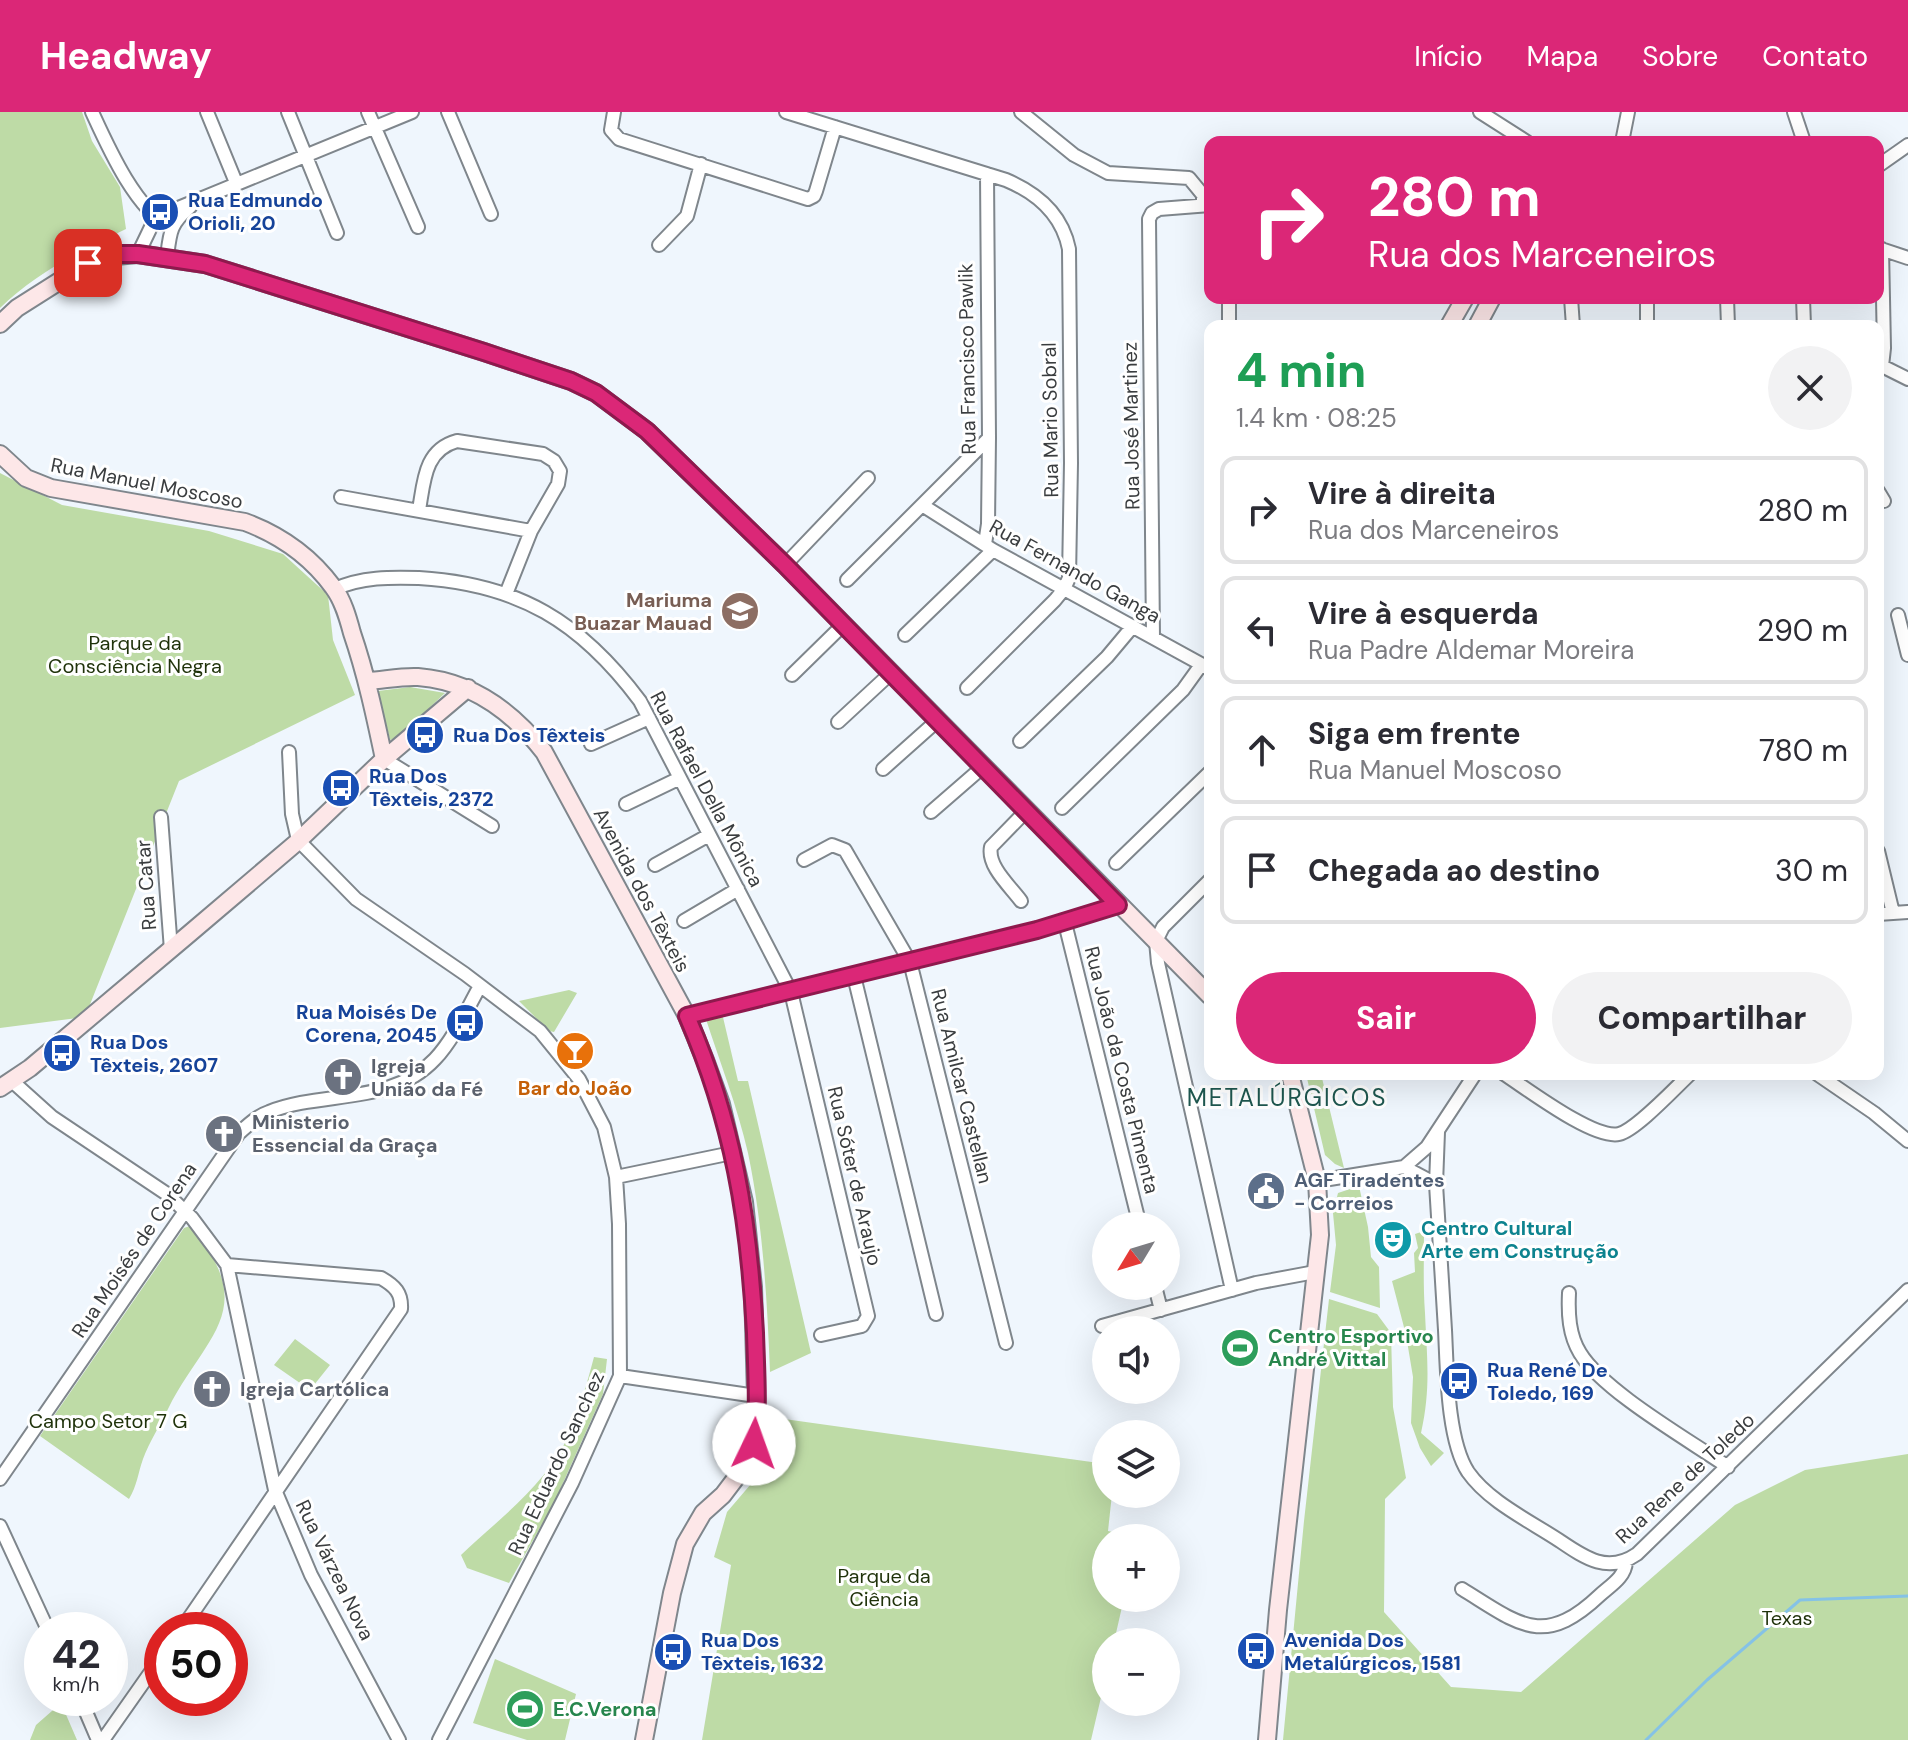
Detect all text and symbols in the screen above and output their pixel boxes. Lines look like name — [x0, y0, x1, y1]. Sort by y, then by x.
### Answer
text: Headway — [40, 31, 212, 81]
text: Início — [1414, 38, 1483, 75]
text: Mapa — [1527, 38, 1598, 75]
text: Sobre — [1642, 38, 1718, 75]
text: Contato — [1762, 38, 1868, 75]
text: 280 m — [1368, 160, 1541, 233]
icon: right — [1236, 168, 1340, 272]
place label: Rua Edmundo Orioli, 20 — [188, 187, 323, 236]
bus stop icon: Rua Edmundo Orioli, 20 — [139, 191, 181, 233]
pin — [54, 229, 122, 297]
text: Rua dos Marceneiros — [1368, 231, 1716, 278]
icon: arrive — [66, 241, 110, 285]
street label: Rua Francisco Pawlik — [952, 263, 982, 455]
text: 4 min — [1236, 339, 1366, 402]
street label: Rua Mario Sobral — [1036, 342, 1064, 498]
street label: Rua José Martinez — [1117, 342, 1145, 510]
button: close — [1768, 346, 1852, 430]
text: 1.4 km · 08:25 — [1236, 401, 1397, 435]
street label: Rua Manuel Moscoso — [49, 452, 245, 514]
text: Vire à direita — [1308, 474, 1496, 513]
icon: right — [1240, 488, 1284, 532]
text: 280 m — [1758, 491, 1848, 530]
street label: Rua Fernando Ganga — [985, 513, 1165, 629]
text: Rua dos Marceneiros — [1308, 513, 1559, 547]
place label: Mariuma Buazar Mauad — [574, 587, 712, 636]
school or university icon: Mariuma Buazar Mauad — [719, 590, 761, 632]
text: Vire à esquerda — [1308, 594, 1539, 633]
icon: left — [1240, 608, 1284, 652]
text: 290 m — [1757, 611, 1848, 650]
park label: Parque da Consciência Negra — [48, 630, 222, 679]
text: Rua Padre Aldemar Moreira — [1308, 633, 1634, 667]
street label: Rua Rafael Della Mônica — [644, 687, 770, 891]
bus stop icon: Rua Dos Têxteis — [404, 714, 446, 756]
text: Siga em frente — [1308, 714, 1521, 753]
place label: Rua Dos Têxteis — [453, 722, 606, 748]
icon: ahead — [1240, 728, 1284, 772]
text: 780 m — [1759, 731, 1848, 770]
text: Rua Manuel Moscoso — [1308, 753, 1562, 787]
place label: Rua Dos Têxteis, 2372 — [369, 763, 494, 812]
bus stop icon: Rua Dos Têxteis, 2372 — [320, 767, 362, 809]
street label: Avenida dos Têxteis — [588, 803, 696, 977]
street label: Rua Catar — [130, 839, 162, 931]
icon: arrive — [1240, 848, 1284, 892]
text: Chegada ao destino — [1308, 851, 1600, 890]
text: 30 m — [1775, 851, 1848, 890]
street label: Rua João da Costa Pimenta — [1079, 944, 1165, 1196]
button: Sair — [1236, 972, 1536, 1064]
button: Compartilhar — [1552, 972, 1852, 1064]
street label: Rua Amilcar Castellan — [925, 986, 999, 1186]
place label: Rua Moisés De Corena, 2045 — [296, 999, 437, 1048]
bus stop icon: Rua Moisés De Corena, 2045 — [444, 1002, 486, 1044]
place label: Rua Dos Têxteis, 2607 — [90, 1029, 218, 1078]
bar icon: Bar do João — [554, 1030, 596, 1072]
bus stop icon: Rua Dos Têxteis, 2607 — [41, 1032, 83, 1074]
place label: Igreja União da Fé — [371, 1053, 483, 1102]
church icon: Igreja União da Fé — [322, 1056, 364, 1098]
place label: Bar do João — [518, 1075, 632, 1101]
district label: METALÚRGICOS — [1187, 1082, 1387, 1113]
street label: Rua Sóter de Araujo — [822, 1084, 888, 1268]
place label: Ministerio Essencial da Graça — [252, 1109, 438, 1158]
church icon: Ministerio Essencial da Graça — [203, 1113, 245, 1155]
street label: Rua Moisés de Corena — [66, 1157, 202, 1343]
place label: AGF Tiradentes - Correios — [1294, 1167, 1445, 1216]
public building icon: AGF Tiradentes - Correios — [1245, 1170, 1287, 1212]
north arrow — [1092, 1212, 1180, 1300]
map controls — [1092, 1212, 1180, 1716]
place label: Centro Cultural Arte em Construção — [1421, 1215, 1619, 1264]
theatre icon: Centro Cultural Arte em Construção — [1372, 1219, 1414, 1261]
button: sound — [1092, 1316, 1180, 1404]
place label: Centro Esportivo André Vittal — [1268, 1323, 1434, 1372]
sports icon: Centro Esportivo André Vittal — [1219, 1327, 1261, 1369]
place label: Rua René De Toledo, 169 — [1487, 1357, 1608, 1406]
bus stop icon: Rua René De Toledo, 169 — [1438, 1360, 1480, 1402]
street label: Rua Eduardo Sanchez — [502, 1367, 610, 1559]
church icon: Igreja Cartólica — [191, 1368, 233, 1410]
place label: Igreja Cartólica — [240, 1376, 389, 1402]
position arrow — [712, 1402, 796, 1486]
street label: Rua Rene de Toledo — [1610, 1407, 1760, 1549]
park label: Campo Setor 7 G — [29, 1408, 187, 1434]
button: layers — [1092, 1420, 1180, 1508]
street label: Rua Várzea Nova — [290, 1496, 380, 1644]
button: + — [1092, 1524, 1180, 1612]
park label: Parque da Ciência — [837, 1563, 931, 1612]
park label: Texas — [1761, 1605, 1813, 1631]
speed limit sign: 50 — [144, 1612, 248, 1716]
place label: Rua Dos Têxteis, 1632 — [701, 1627, 824, 1676]
place label: Avenida Dos Metalúrgicos, 1581 — [1284, 1627, 1461, 1676]
text: 42 — [51, 1628, 101, 1680]
button: − — [1092, 1628, 1180, 1716]
bus stop icon: Avenida Dos Metalúrgicos, 1581 — [1235, 1630, 1277, 1672]
bus stop icon: Rua Dos Têxteis, 1632 — [652, 1631, 694, 1673]
text: km/h — [52, 1671, 100, 1697]
sports icon: E.C.Verona — [504, 1688, 546, 1730]
place label: E.C.Verona — [553, 1696, 657, 1722]

